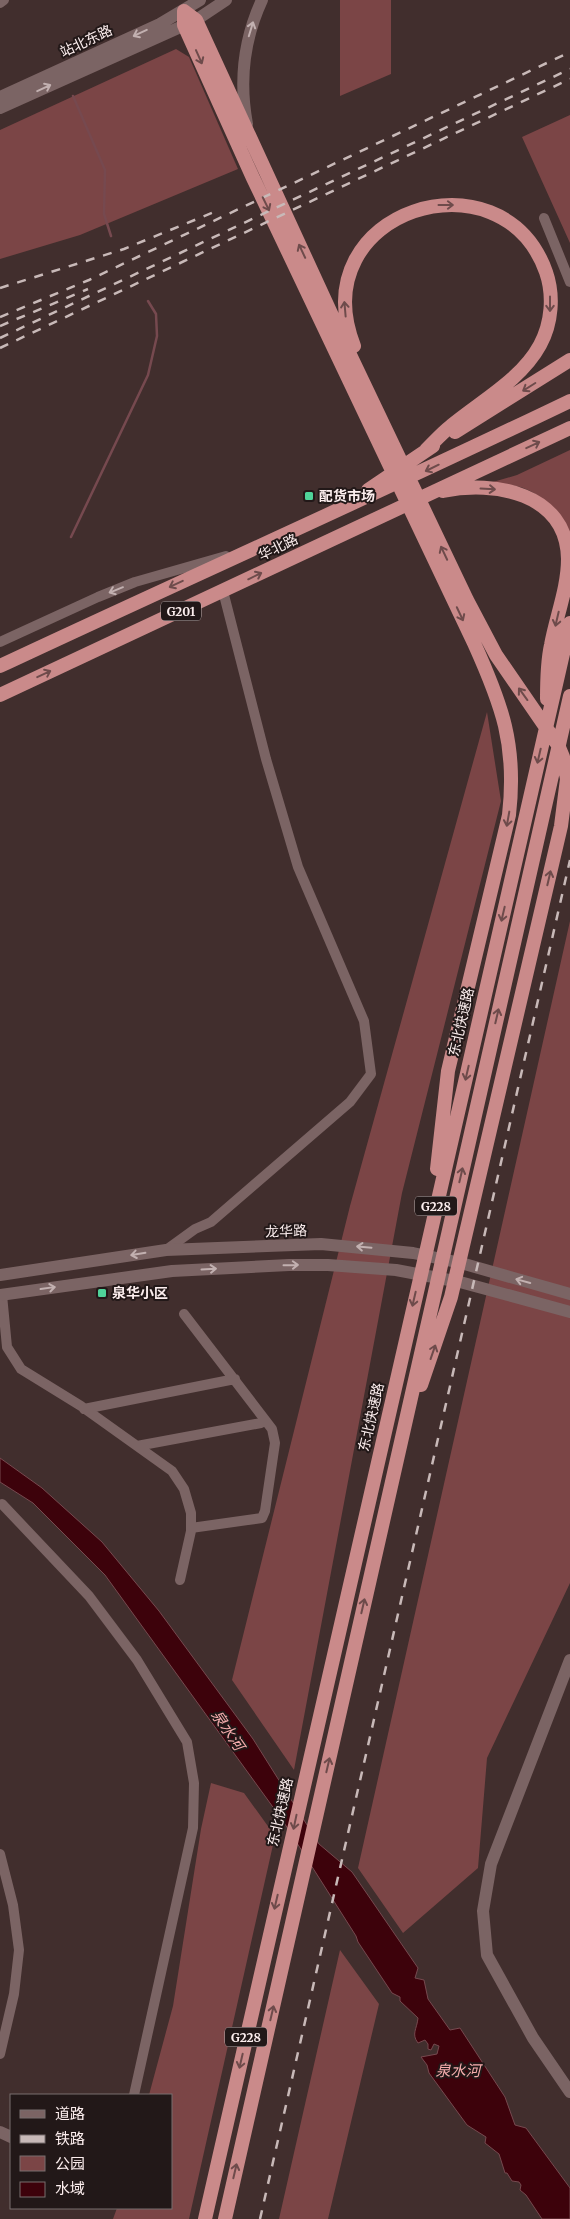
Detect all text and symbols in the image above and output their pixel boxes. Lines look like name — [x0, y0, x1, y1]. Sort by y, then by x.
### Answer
street label: 站北东路 — [57, 21, 115, 61]
one-way arrow — [247, 21, 256, 37]
one-way arrow — [133, 28, 148, 38]
one-way arrow — [194, 49, 204, 64]
one-way arrow — [36, 83, 51, 92]
one-way arrow — [261, 197, 271, 212]
one-way arrow — [438, 200, 454, 210]
one-way arrow — [297, 244, 306, 259]
one-way arrow — [545, 296, 555, 312]
one-way arrow — [341, 301, 350, 317]
one-way arrow — [523, 382, 537, 392]
one-way arrow — [525, 440, 540, 449]
one-way arrow — [425, 463, 440, 473]
one-way arrow — [480, 484, 496, 493]
place label: 配货市场 — [319, 487, 375, 505]
marker: 配货市场 — [303, 490, 315, 502]
street label: 华北路 — [255, 530, 301, 564]
one-way arrow — [439, 546, 448, 561]
one-way arrow — [247, 571, 262, 580]
one-way arrow — [169, 580, 184, 590]
one-way arrow — [109, 586, 124, 595]
road number: G201 — [161, 602, 201, 620]
one-way arrow — [456, 606, 466, 621]
one-way arrow — [552, 610, 561, 626]
one-way arrow — [36, 669, 51, 679]
one-way arrow — [518, 688, 528, 702]
one-way arrow — [534, 747, 543, 763]
one-way arrow — [502, 810, 512, 826]
one-way arrow — [545, 870, 554, 886]
one-way arrow — [498, 906, 507, 922]
street label: 东北快速路 — [444, 986, 478, 1058]
one-way arrow — [493, 1009, 502, 1025]
one-way arrow — [462, 1064, 471, 1080]
one-way arrow — [457, 1167, 466, 1183]
road number: G228 — [415, 1196, 457, 1216]
street label: 龙华路 — [265, 1221, 307, 1241]
one-way arrow — [357, 1243, 373, 1252]
one-way arrow — [130, 1249, 146, 1259]
one-way arrow — [282, 1260, 299, 1270]
one-way arrow — [201, 1265, 217, 1274]
one-way arrow — [516, 1275, 532, 1285]
one-way arrow — [40, 1283, 56, 1293]
place label: 泉华小区 — [112, 1284, 168, 1302]
marker: 泉华小区 — [96, 1287, 108, 1299]
one-way arrow — [409, 1291, 418, 1307]
one-way arrow — [429, 1345, 438, 1360]
street label: 东北快速路 — [354, 1381, 388, 1453]
one-way arrow — [359, 1599, 369, 1615]
water label: 泉水河 — [208, 1706, 250, 1756]
one-way arrow — [323, 1757, 333, 1773]
street label: 东北快速路 — [263, 1776, 297, 1848]
one-way arrow — [289, 1813, 299, 1829]
one-way arrow — [271, 1894, 281, 1910]
one-way arrow — [268, 2006, 277, 2022]
road number: G228 — [225, 2028, 267, 2046]
one-way arrow — [236, 2052, 245, 2068]
water label: 泉水河 — [435, 2061, 483, 2080]
legend — [10, 2094, 172, 2209]
text: 道路 — [55, 2104, 85, 2123]
text: 铁路 — [55, 2129, 85, 2148]
text: 公园 — [55, 2154, 85, 2173]
one-way arrow — [231, 2164, 241, 2180]
text: 水域 — [55, 2179, 85, 2198]

